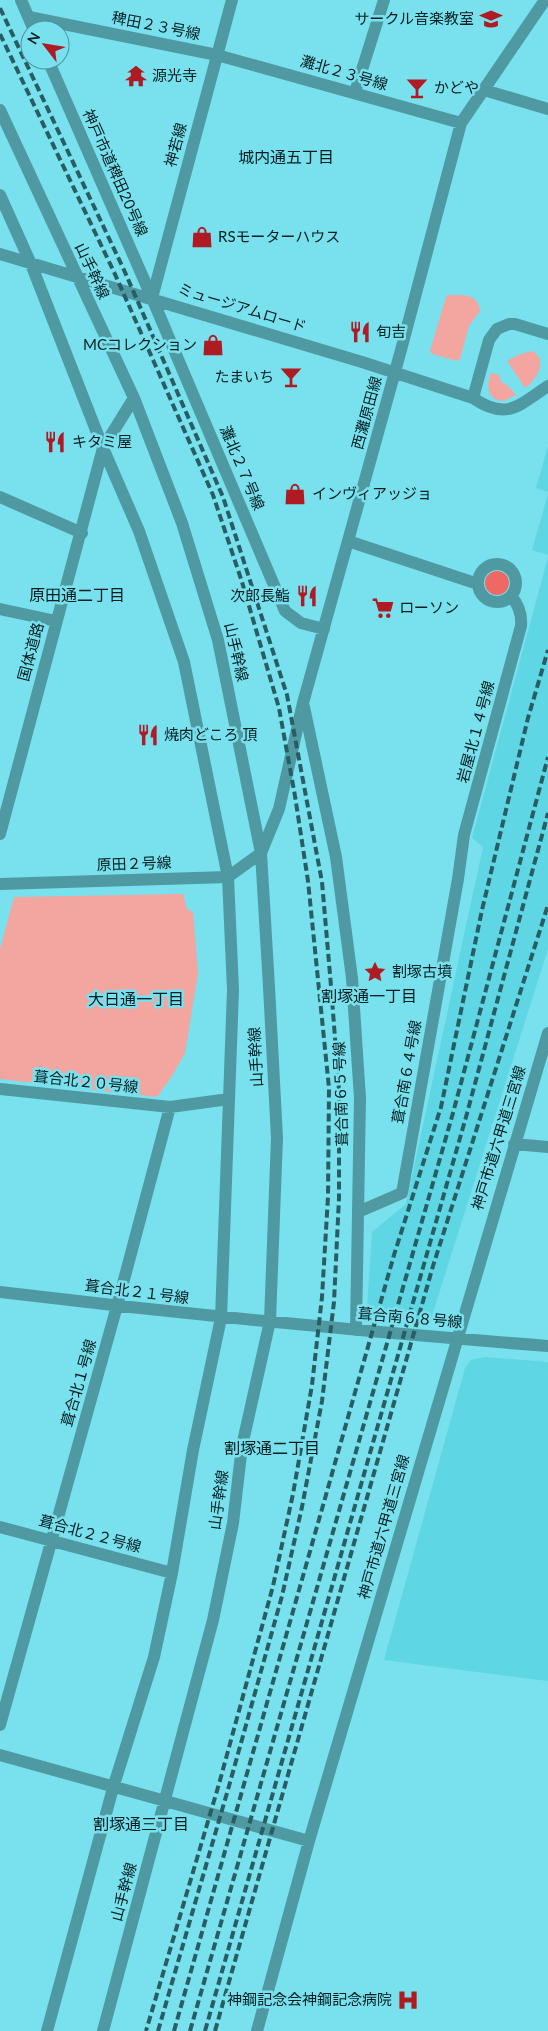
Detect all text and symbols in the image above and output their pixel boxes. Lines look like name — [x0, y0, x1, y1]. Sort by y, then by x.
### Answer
school or university icon: サークル音楽教室 — [478, 6, 504, 32]
street label: 稗田２３号線 — [110, 8, 202, 42]
place label: サークル音楽教室 — [354, 9, 474, 27]
north arrow — [20, 20, 70, 70]
text: N — [23, 29, 43, 47]
street label: 灘北２３号線 — [299, 51, 390, 93]
temple icon: 源光寺 — [123, 63, 149, 89]
place label: 源光寺 — [152, 66, 197, 84]
bar icon: かどや — [404, 75, 430, 101]
place label: かどや — [434, 78, 479, 96]
street label: 神戸市道稗田20号線 — [80, 106, 152, 239]
street label: 神若線 — [161, 121, 190, 169]
district label: 城内通五丁目 — [238, 147, 334, 166]
shop icon: RSモーターハウス — [189, 224, 215, 250]
place label: RSモーターハウス — [218, 227, 340, 245]
street label: 山手幹線 — [72, 240, 114, 302]
street label: ミュージアムロード — [176, 279, 309, 335]
restaurant icon: 旬吉 — [347, 319, 373, 345]
place label: 旬吉 — [376, 322, 406, 340]
shop icon: MCコレクション — [200, 332, 226, 358]
place label: MCコレクション — [83, 335, 197, 353]
bar icon: たまいち — [278, 364, 304, 390]
place label: たまいち — [214, 367, 274, 385]
street label: 西灘原田線 — [348, 374, 384, 451]
street label: 灘北２７号線 — [217, 423, 269, 513]
restaurant icon: キタミ屋 — [42, 429, 68, 455]
place label: キタミ屋 — [72, 432, 132, 450]
shop icon: インヴィアッジョ — [282, 481, 308, 507]
place label: インヴィアッジョ — [312, 484, 432, 502]
restaurant icon: 次郎長鮨 — [294, 583, 320, 609]
district label: 原田通二丁目 — [29, 585, 125, 604]
place label: 次郎長鮨 — [230, 586, 290, 604]
supermarket icon: ローソン — [370, 595, 396, 621]
place label: ローソン — [399, 598, 459, 616]
street label: 国体道路 — [14, 620, 46, 683]
street label: 山手幹線 — [221, 621, 252, 683]
street label: 岩屋北１４号線 — [453, 679, 497, 785]
restaurant icon: 焼肉どころ 頂 — [135, 722, 161, 748]
place label: 焼肉どころ 頂 — [164, 725, 257, 743]
street label: 原田２号線 — [96, 853, 172, 873]
place icon: 割塚古墳 — [362, 959, 388, 985]
place label: 割塚古墳 — [392, 962, 452, 980]
district label: 割塚通一丁目 — [321, 986, 417, 1005]
district label: 大日通一丁目 — [88, 989, 184, 1008]
street label: 葺合南６４号線 — [388, 1019, 424, 1125]
street label: 山手幹線 — [244, 1027, 266, 1087]
street label: 葺合南６５号線 — [329, 1041, 351, 1147]
street label: 神戸市道六甲道三宮線 — [468, 1063, 529, 1212]
street label: 葺合北２０号線 — [33, 1067, 139, 1095]
street label: 葺合北２１号線 — [84, 1276, 190, 1306]
street label: 葺合南６８号線 — [357, 1303, 463, 1331]
street label: 葺合北１号線 — [57, 1337, 99, 1428]
district label: 割塚通二丁目 — [224, 1438, 320, 1457]
street label: 神戸市道六甲道三宮線 — [354, 1452, 412, 1601]
street label: 山手幹線 — [205, 1469, 231, 1531]
street label: 葺合北２２号線 — [37, 1511, 143, 1555]
district label: 割塚通三丁目 — [93, 1814, 189, 1833]
street label: 山手幹線 — [107, 1860, 139, 1923]
hospital icon: 神鋼記念会神鋼記念病院 — [395, 1987, 421, 2013]
place label: 神鋼記念会神鋼記念病院 — [227, 1990, 392, 2008]

